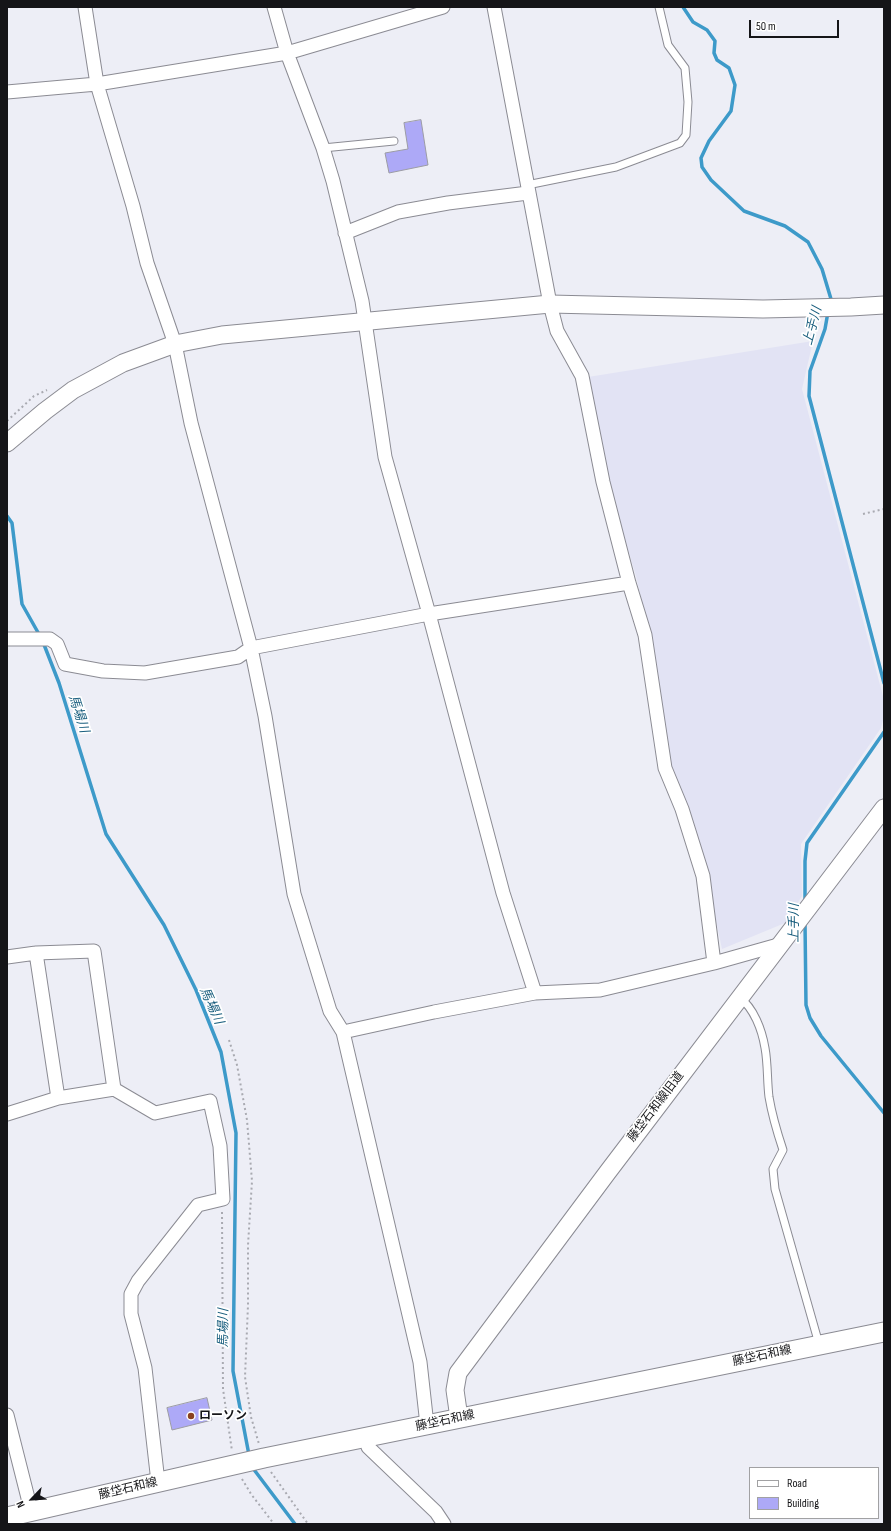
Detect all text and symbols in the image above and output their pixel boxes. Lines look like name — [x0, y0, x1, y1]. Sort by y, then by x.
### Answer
scale bar — [751, 12, 841, 38]
text: 50 m — [756, 19, 776, 34]
water label: 上手川 — [800, 305, 826, 347]
water label: 馬場川 — [65, 693, 91, 735]
water label: 上手川 — [787, 904, 803, 942]
water label: 馬場川 — [196, 985, 226, 1027]
street label: 藤垈石和線旧道 — [625, 1069, 687, 1145]
water label: 馬場川 — [216, 1308, 232, 1348]
street label: 藤垈石和線 — [731, 1343, 793, 1369]
street label: 藤垈石和線 — [414, 1408, 476, 1434]
place label: ローソン — [199, 1409, 247, 1423]
marker: ローソン — [186, 1411, 196, 1421]
legend — [749, 1467, 879, 1519]
street label: 藤垈石和線 — [97, 1475, 159, 1503]
text: Road — [787, 1476, 807, 1491]
north arrow — [12, 1479, 52, 1519]
text: Building — [787, 1496, 819, 1511]
text: N — [14, 1499, 28, 1510]

